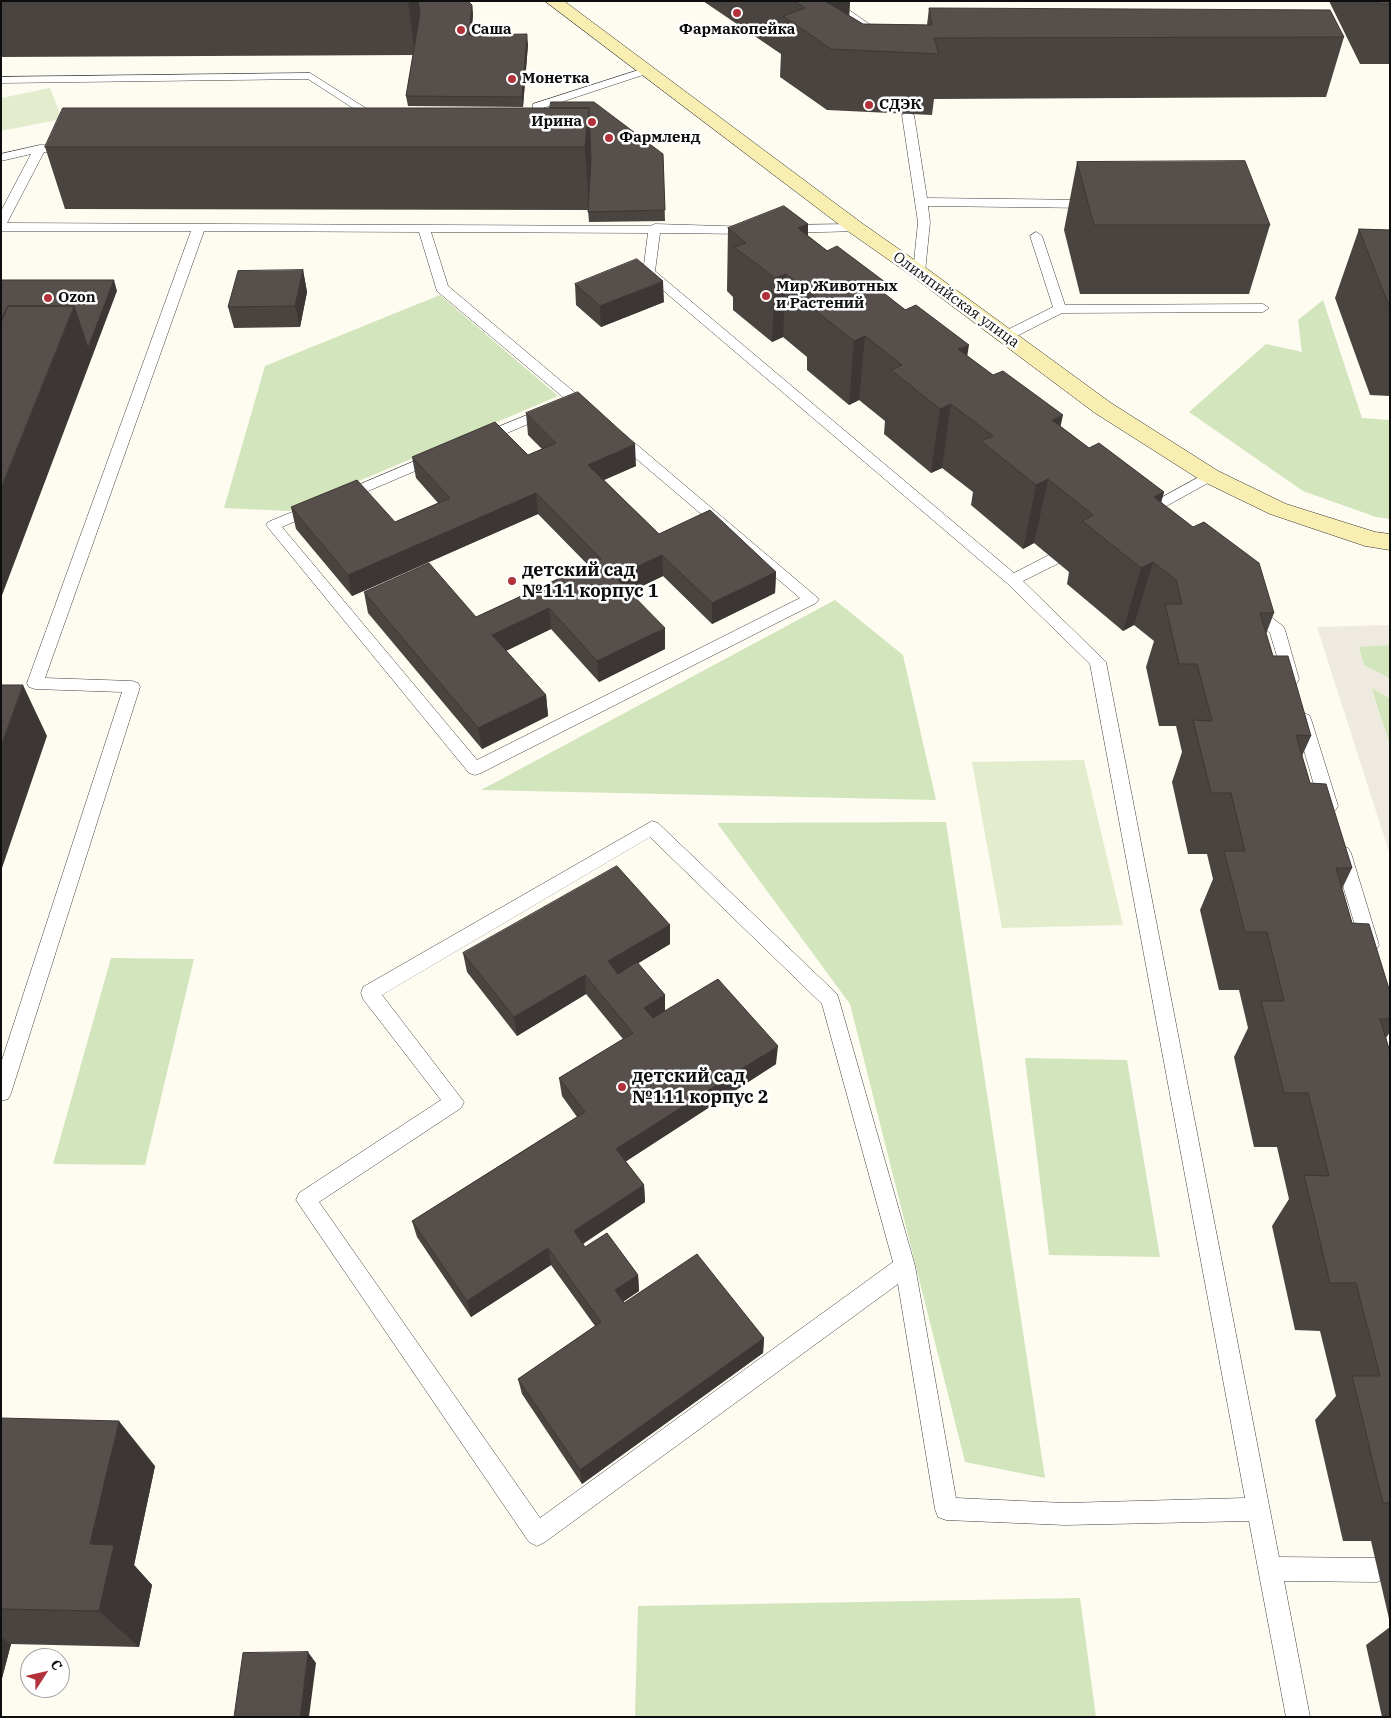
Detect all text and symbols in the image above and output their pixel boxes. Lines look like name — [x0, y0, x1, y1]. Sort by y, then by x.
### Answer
marker: Фармакопейка — [731, 7, 743, 19]
place label: Саша — [471, 21, 512, 39]
place label: Фармакопейка — [679, 21, 795, 39]
marker: Саша — [455, 24, 467, 36]
place label: Монетка — [522, 70, 590, 88]
marker: Монетка — [506, 73, 518, 85]
place label: СДЭК — [879, 96, 922, 114]
marker: СДЭК — [863, 99, 875, 111]
place label: Ирина — [531, 113, 582, 131]
marker: Ирина — [586, 116, 598, 128]
place label: Фармленд — [619, 129, 700, 147]
marker: Фармленд — [603, 132, 615, 144]
street label: Олимпийская улица — [889, 248, 1023, 352]
place label: Мир Животных и Растений — [776, 278, 898, 313]
place label: Ozon — [58, 289, 96, 307]
marker: Мир Животных и Растений — [760, 290, 772, 302]
marker: Ozon — [42, 292, 54, 304]
place label: детский сад №111 корпус 1 — [522, 560, 659, 602]
marker: детский сад №111 корпус 1 — [506, 575, 518, 587]
place label: детский сад №111 корпус 2 — [632, 1066, 769, 1108]
marker: детский сад №111 корпус 2 — [616, 1081, 628, 1093]
north arrow — [20, 1648, 70, 1698]
text: С — [46, 1656, 67, 1674]

